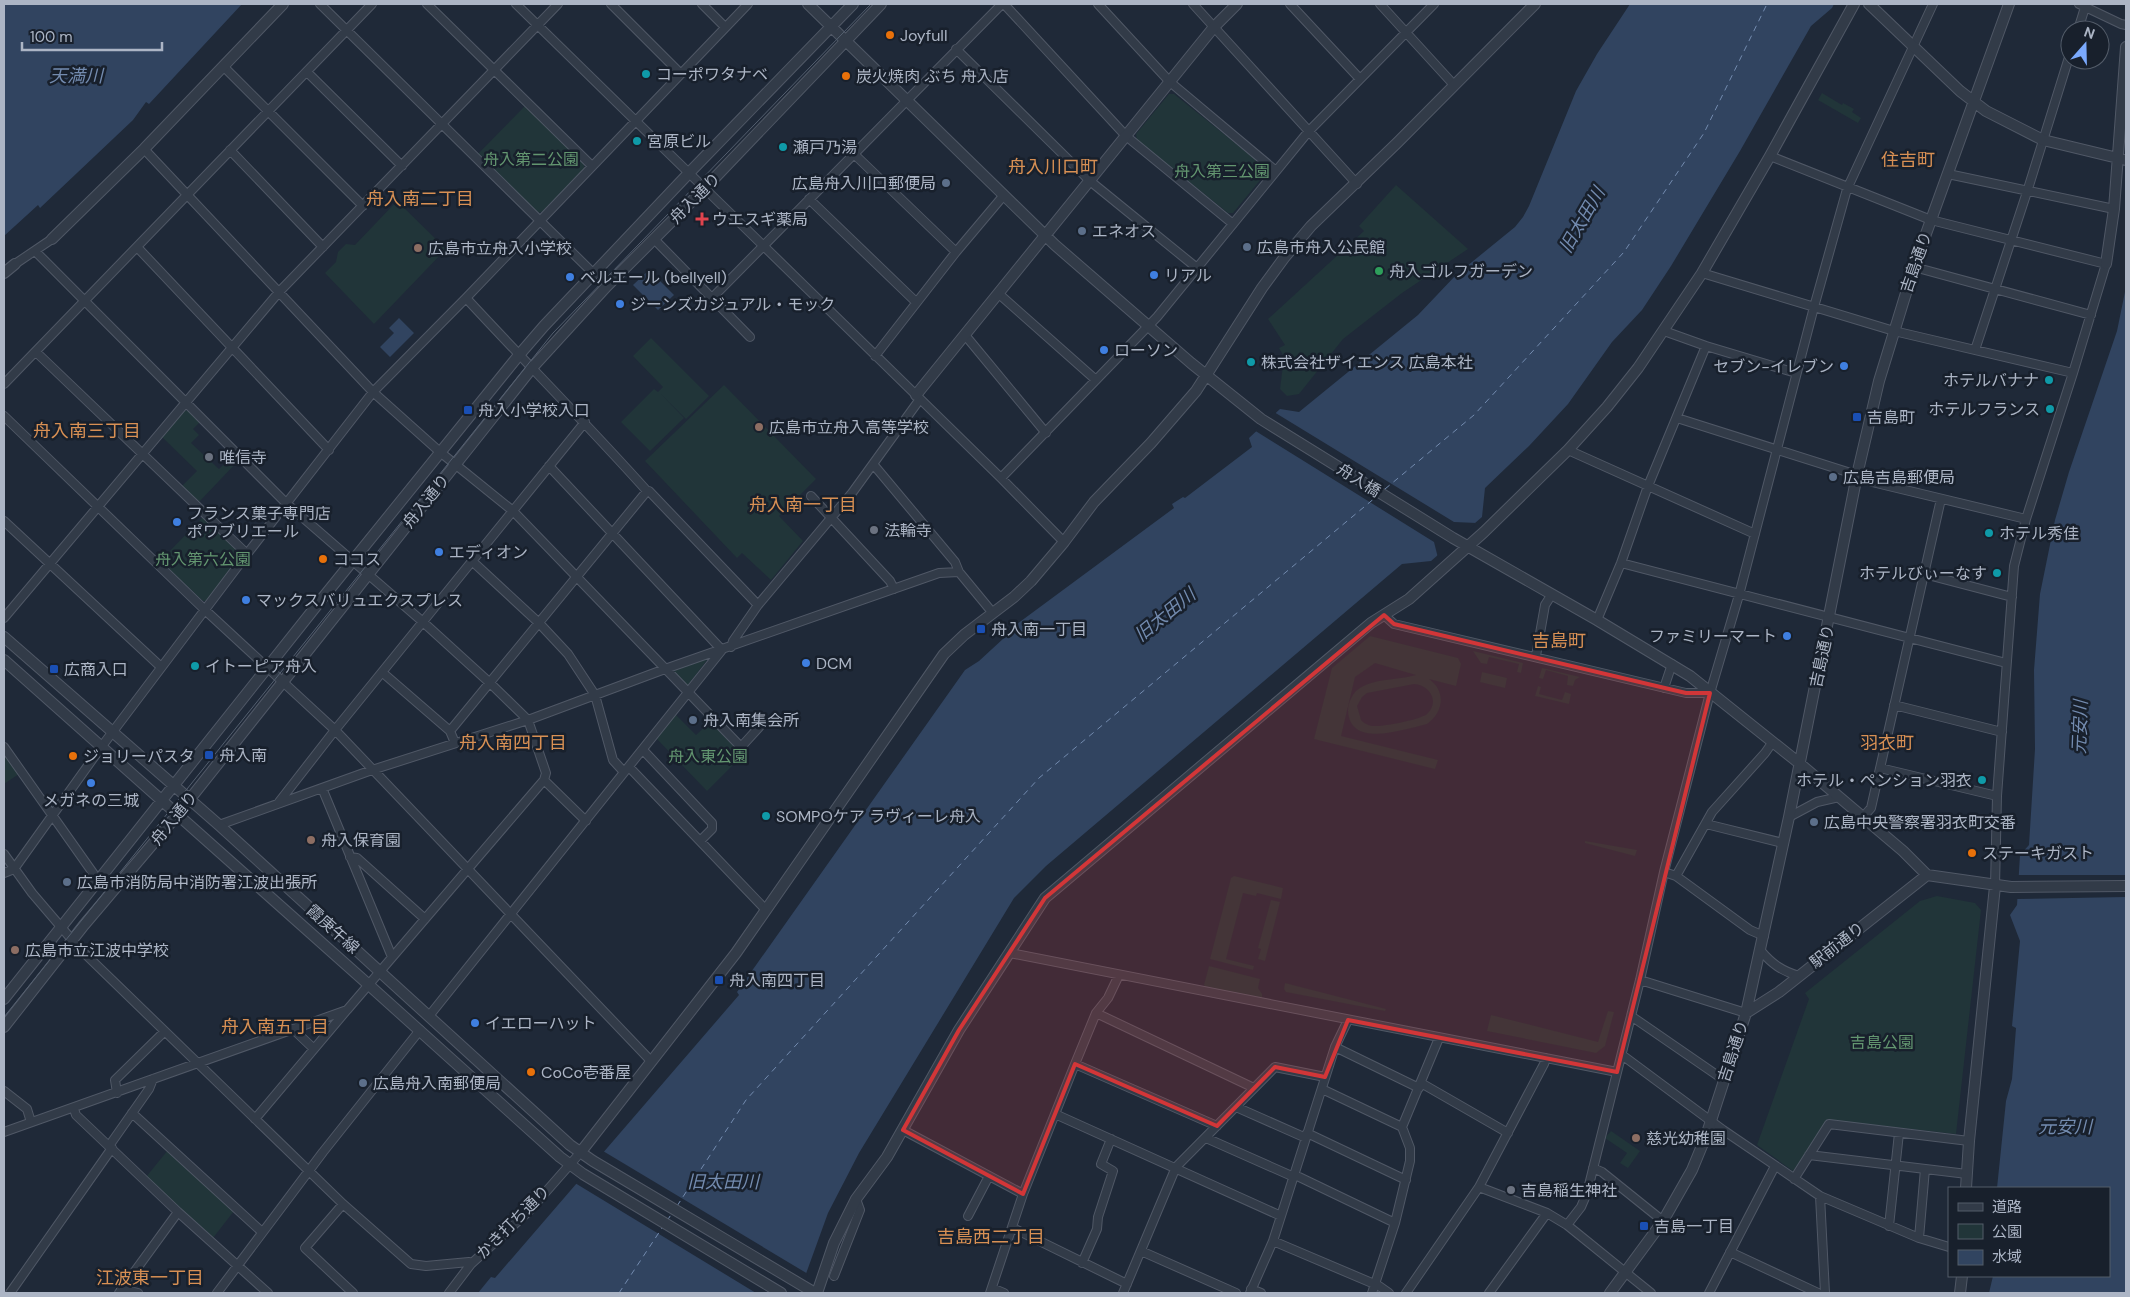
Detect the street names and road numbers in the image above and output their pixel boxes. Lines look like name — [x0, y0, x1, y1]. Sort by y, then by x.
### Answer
street label: 舟入通り — [665, 168, 725, 228]
street label: 吉島通り — [1896, 228, 1936, 296]
street label: 舟入橋 — [1333, 458, 1385, 502]
street label: 舟入通り — [398, 470, 454, 532]
street label: 吉島通り — [1805, 623, 1839, 689]
street label: 舟入通り — [146, 787, 202, 849]
street label: 霞庚午線 — [302, 900, 364, 958]
street label: 駅前通り — [1805, 917, 1869, 973]
street label: 吉島通り — [1713, 1017, 1753, 1085]
street label: かき打ち通り — [472, 1181, 554, 1263]

